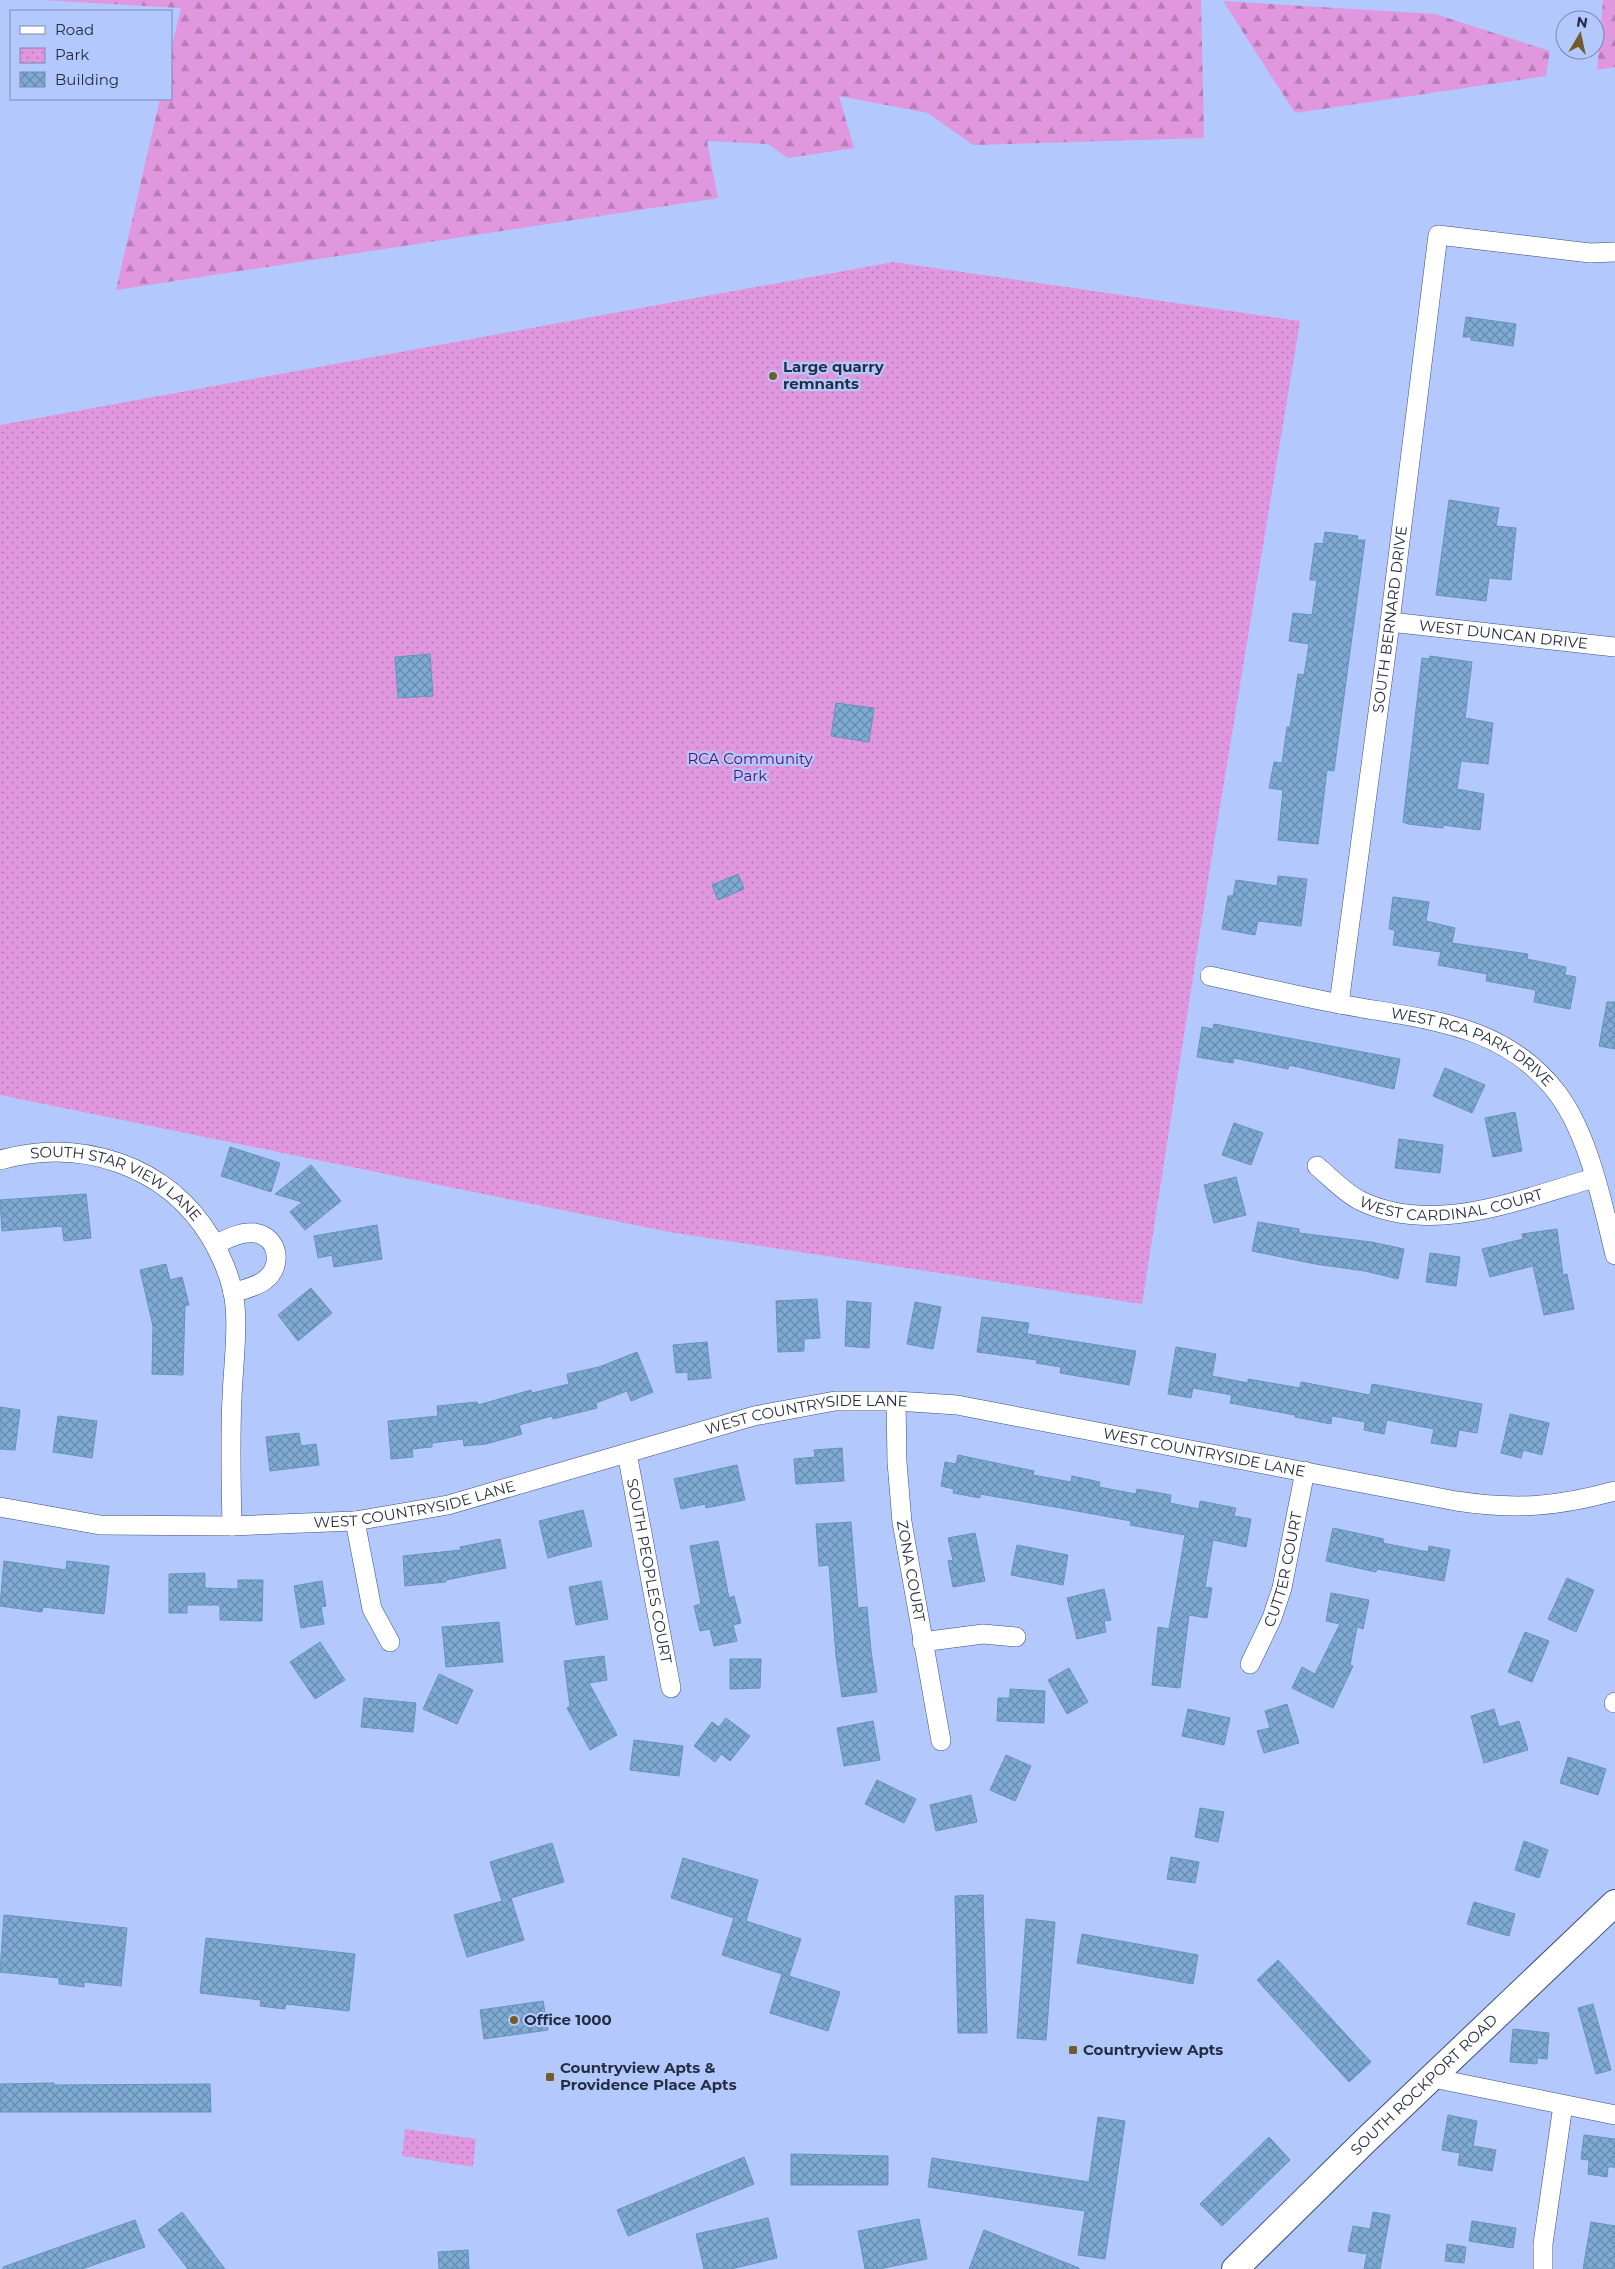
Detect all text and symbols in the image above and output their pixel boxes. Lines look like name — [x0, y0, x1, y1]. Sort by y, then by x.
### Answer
legend — [10, 10, 172, 100]
north arrow — [1555, 10, 1605, 60]
text: N — [1575, 12, 1589, 32]
text: Road — [55, 20, 94, 39]
text: Park — [55, 45, 89, 64]
text: Building — [55, 70, 119, 89]
place label: Large quarry remnants — [783, 357, 885, 393]
marker: Large quarry remnants — [767, 370, 779, 382]
street label: SOUTH BERNARD DRIVE — [1368, 525, 1411, 714]
street label: WEST DUNCAN DRIVE — [1418, 615, 1589, 653]
park label: RCA Community Park — [687, 749, 813, 785]
street label: WEST RCA PARK DRIVE — [1390, 1003, 1558, 1090]
street label: SOUTH STAR VIEW LANE — [29, 1142, 206, 1225]
street label: WEST CARDINAL COURT — [1357, 1184, 1545, 1225]
street label: WEST COUNTRYSIDE LANE — [703, 1391, 908, 1439]
street label: WEST COUNTRYSIDE LANE — [1102, 1423, 1307, 1481]
street label: WEST COUNTRYSIDE LANE — [313, 1476, 517, 1532]
street label: SOUTH PEOPLES COURT — [623, 1477, 676, 1665]
street label: CUTTER COURT — [1259, 1510, 1306, 1630]
street label: ZONA COURT — [893, 1519, 930, 1624]
place label: Office 1000 — [524, 2010, 612, 2029]
street label: SOUTH ROCKPORT ROAD — [1346, 2010, 1501, 2159]
marker: Office 1000 — [508, 2014, 520, 2026]
place label: Countryview Apts — [1083, 2040, 1223, 2059]
marker: Countryview Apts — [1067, 2044, 1079, 2056]
place label: Countryview Apts & Providence Place Apts — [560, 2058, 737, 2094]
marker: Countryview Apts & Providence Place Apts — [544, 2071, 556, 2083]

